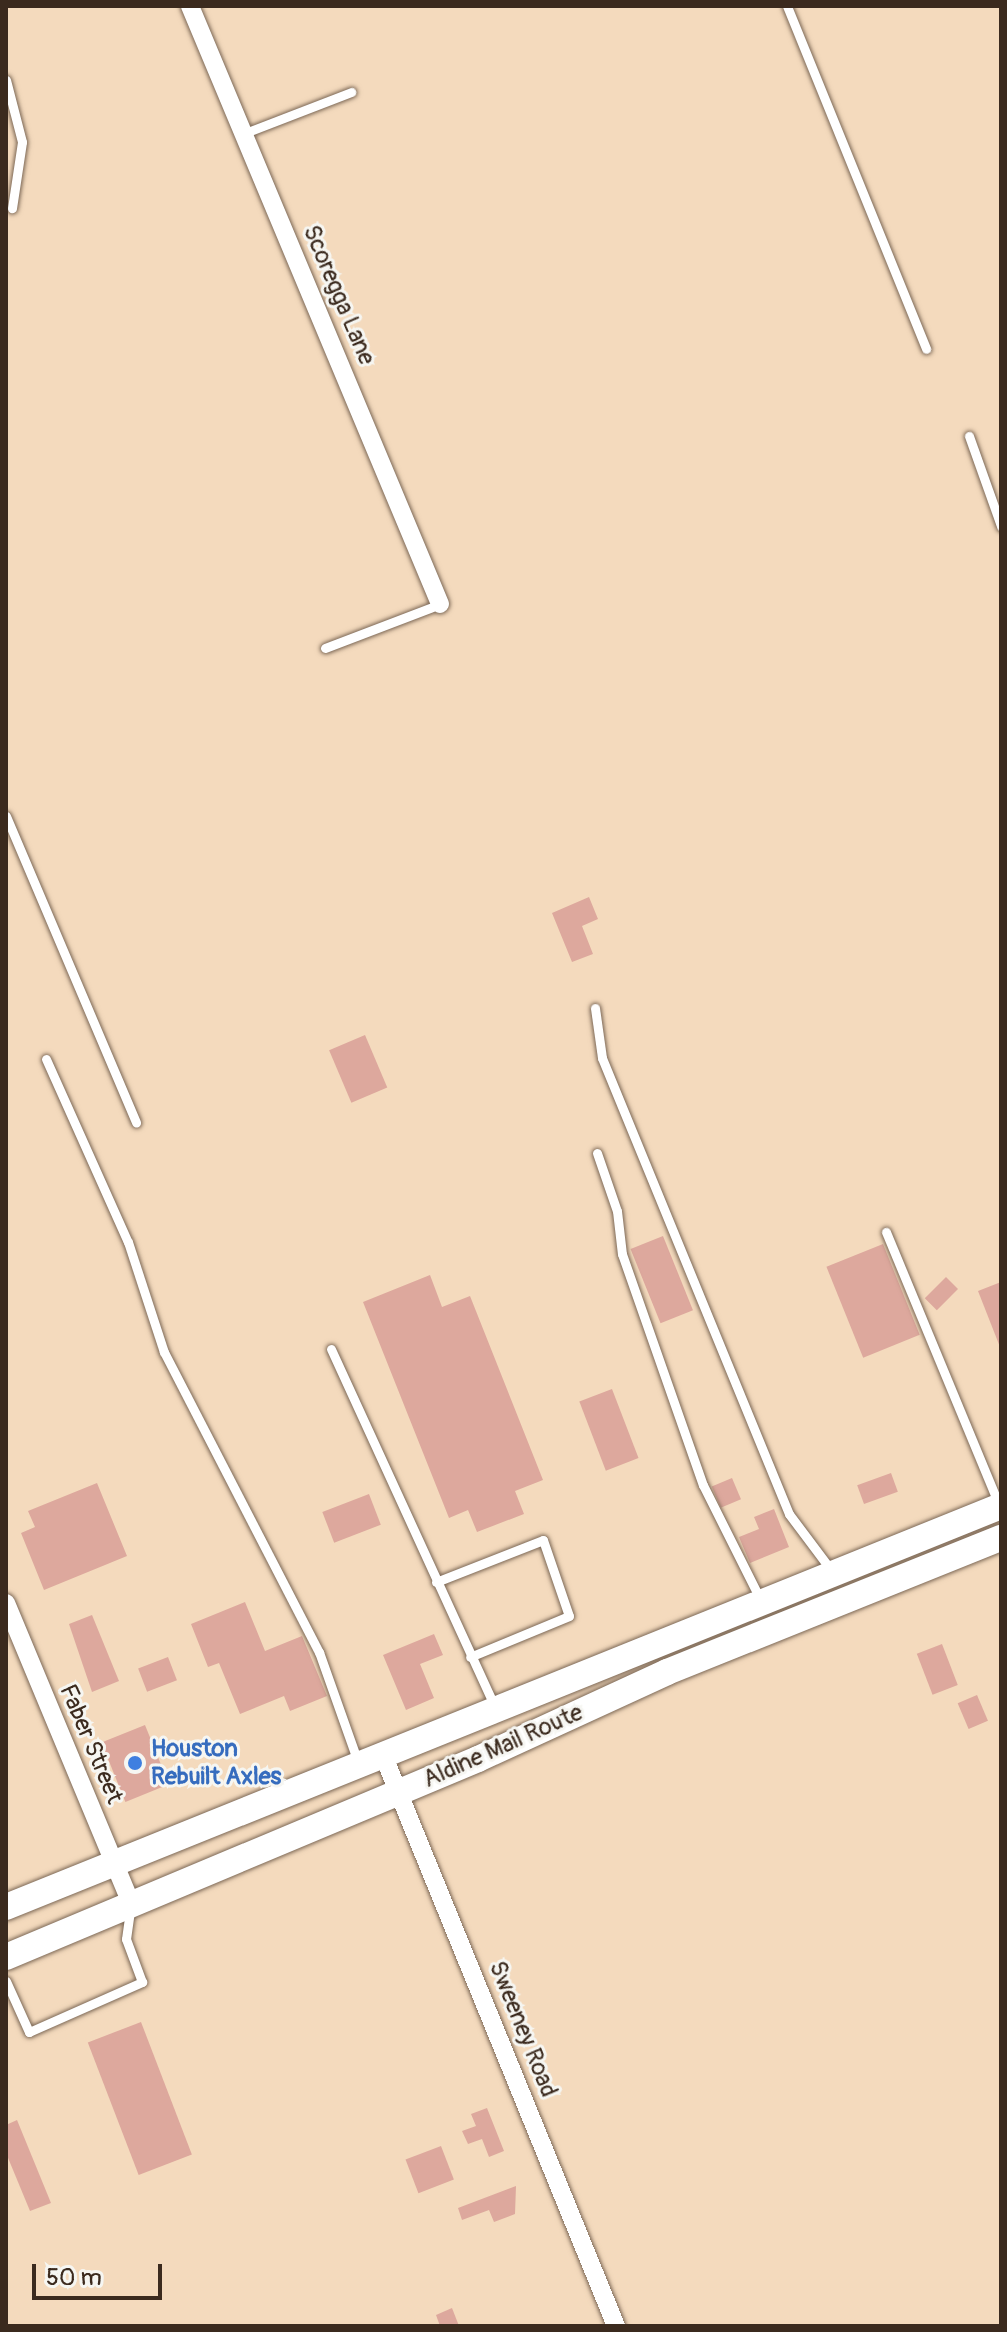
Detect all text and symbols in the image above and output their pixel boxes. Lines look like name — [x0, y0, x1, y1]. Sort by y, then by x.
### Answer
street label: Scoregga Lane — [297, 221, 381, 369]
street label: Faber Street — [53, 1680, 129, 1808]
street label: Aldine Mail Route — [419, 1698, 587, 1794]
place label: Houston Rebuilt Axles — [151, 1735, 281, 1791]
marker: Houston Rebuilt Axles — [126, 1754, 144, 1772]
street label: Sweeney Road — [483, 1957, 563, 2101]
scale bar — [36, 2248, 166, 2298]
text: 50 m — [46, 2263, 102, 2292]

